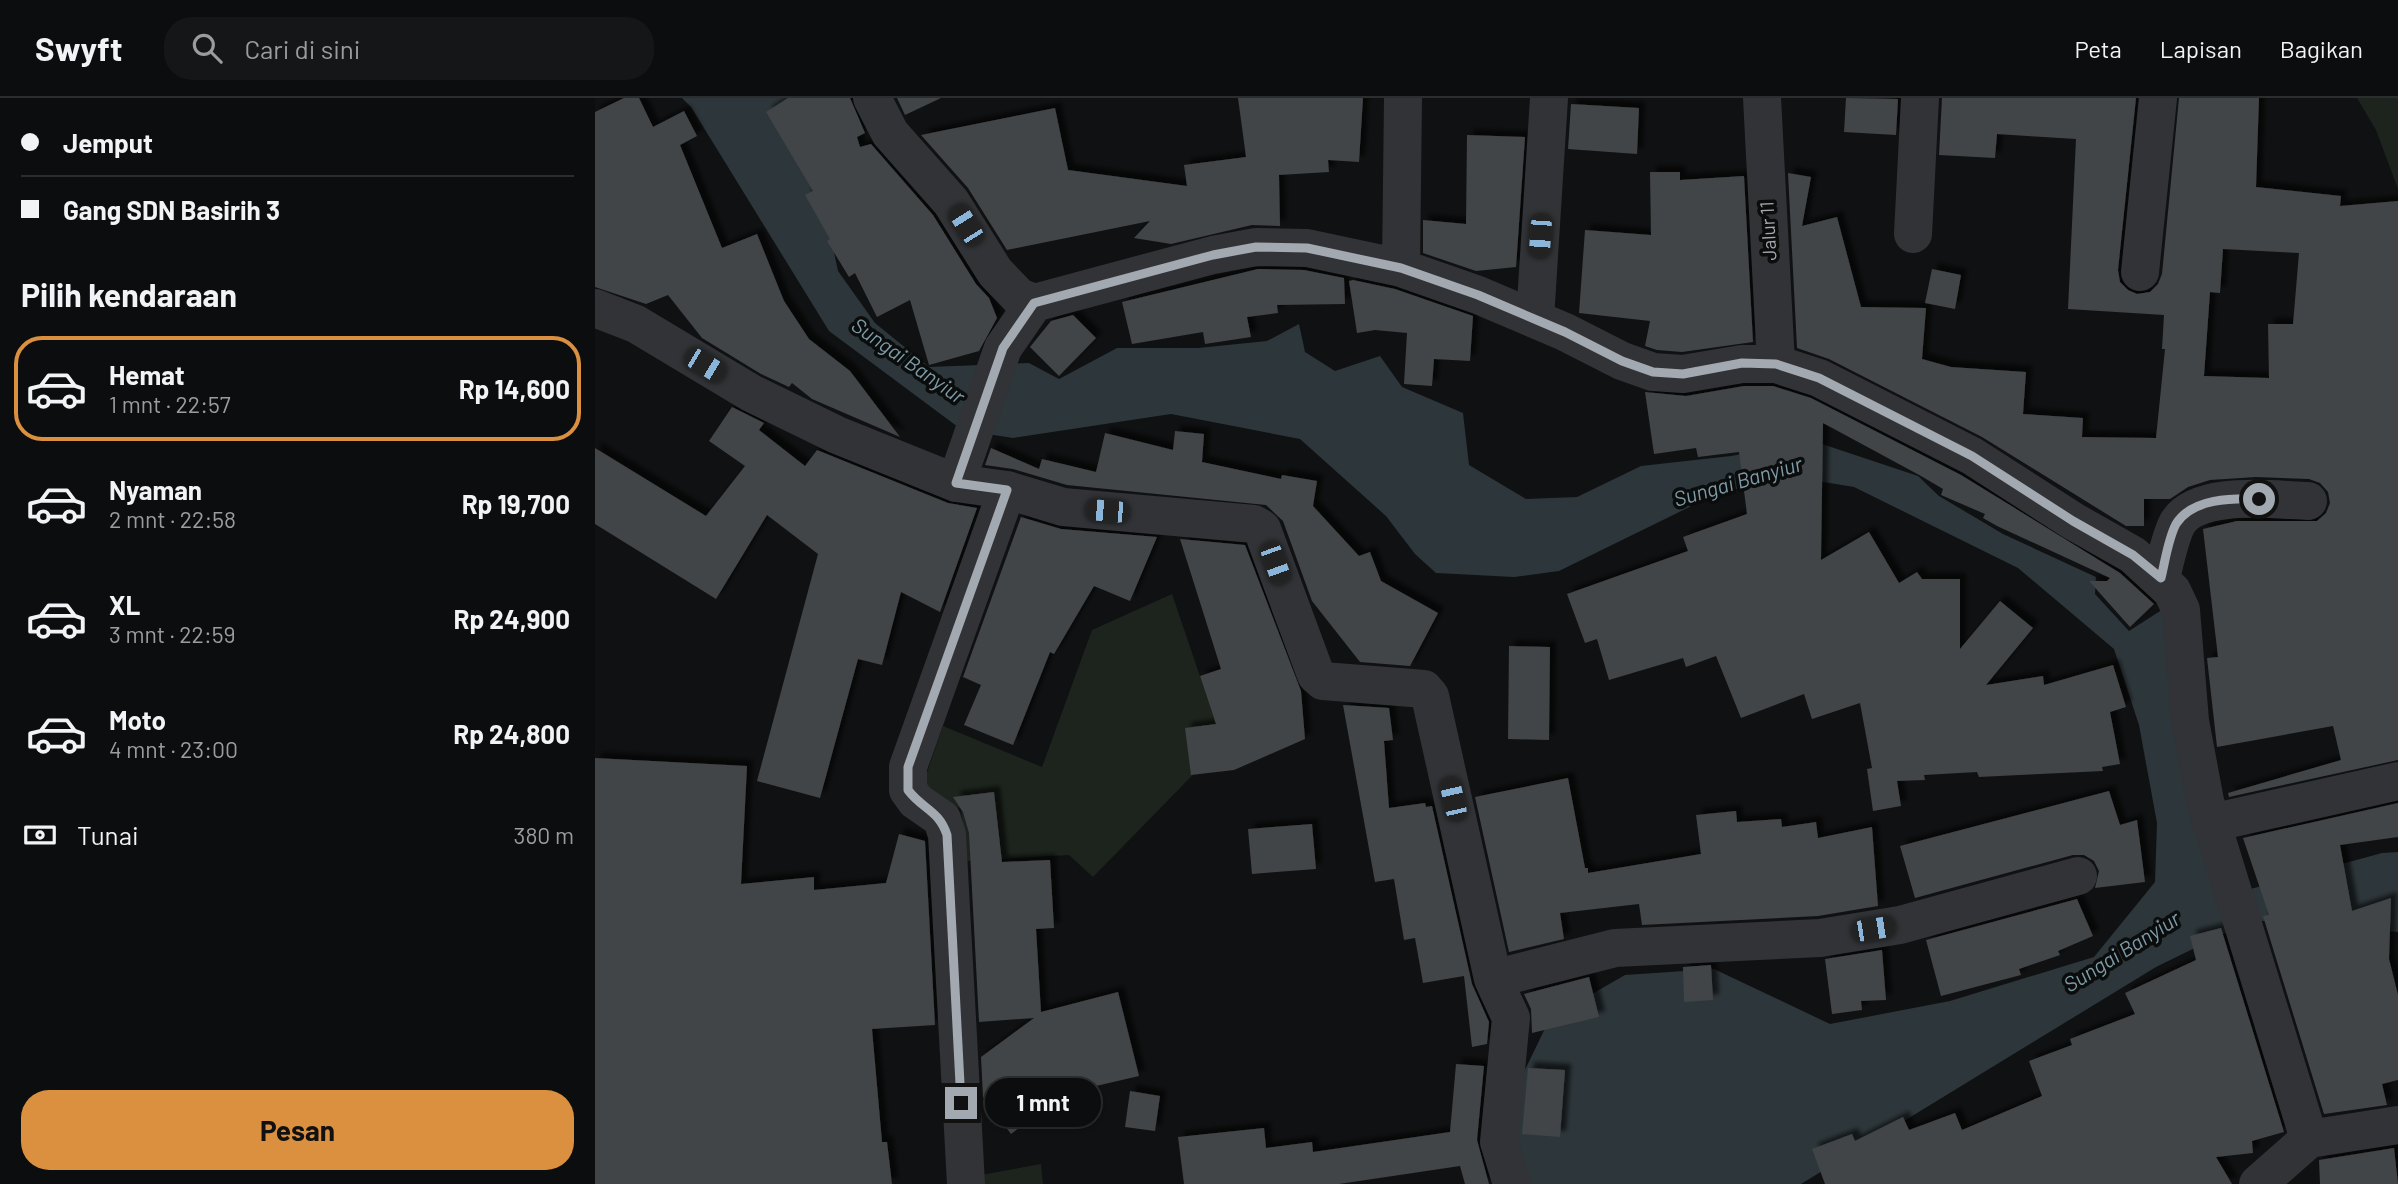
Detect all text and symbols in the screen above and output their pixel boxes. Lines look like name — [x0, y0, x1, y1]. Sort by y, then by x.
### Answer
search box — [164, 17, 654, 80]
text: Swyft — [35, 28, 122, 68]
icon: search — [188, 29, 226, 67]
text: Cari di sini — [244, 33, 360, 64]
text: Peta — [2074, 34, 2122, 63]
text: Lapisan — [2160, 34, 2242, 63]
text: Bagikan — [2280, 34, 2363, 63]
text: Jemput — [63, 127, 153, 158]
text: Gang SDN Basirih 3 — [63, 194, 280, 225]
street label: Jalur 11 — [1754, 201, 1781, 261]
car — [946, 202, 987, 248]
car — [1529, 214, 1552, 258]
text: Pilih kendaraan — [21, 275, 237, 313]
water label: Sungai Banyiur — [847, 312, 971, 408]
car — [682, 345, 729, 385]
icon: car — [25, 357, 88, 420]
text: Hemat — [109, 359, 185, 390]
text: Rp 14,600 — [459, 373, 570, 404]
text: 1 mnt · 22:57 — [109, 390, 231, 418]
water label: Sungai Banyiur — [1671, 450, 1805, 511]
icon: car — [25, 472, 88, 535]
text: Nyaman — [109, 474, 202, 505]
route start — [2243, 483, 2275, 515]
text: Rp 19,700 — [462, 488, 570, 519]
car — [1086, 499, 1129, 523]
text: 2 mnt · 22:58 — [109, 505, 236, 533]
car — [1258, 540, 1293, 586]
icon: car — [25, 587, 88, 650]
text: XL — [109, 589, 140, 620]
text: Rp 24,900 — [453, 603, 570, 634]
text: 3 mnt · 22:59 — [109, 620, 236, 648]
icon: car — [25, 702, 88, 765]
text: Moto — [109, 704, 166, 735]
text: Rp 24,800 — [453, 718, 570, 749]
text: 4 mnt · 23:00 — [109, 735, 238, 763]
car — [1439, 776, 1468, 822]
icon: cash — [21, 816, 59, 854]
text: Tunai — [77, 819, 139, 850]
text: 380 m — [514, 821, 574, 849]
water label: Sungai Banyiur — [2058, 905, 2184, 996]
car — [1851, 915, 1896, 943]
callout: 1 mnt — [985, 1079, 1101, 1128]
route end — [945, 1087, 977, 1119]
text: 1 mnt — [1016, 1088, 1070, 1116]
button: Pesan — [21, 1090, 574, 1170]

